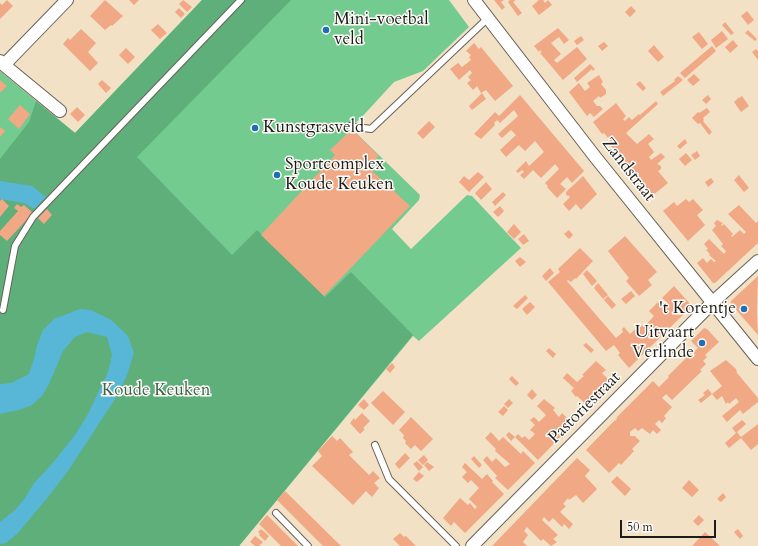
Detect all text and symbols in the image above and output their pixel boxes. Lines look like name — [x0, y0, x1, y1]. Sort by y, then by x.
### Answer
place label: Mini-voetbal veld — [334, 10, 428, 50]
marker: Mini-voetbal veld — [321, 25, 331, 35]
place label: Kunstgrasveld — [263, 118, 364, 138]
marker: Kunstgrasveld — [250, 123, 260, 133]
street label: Zandstraat — [597, 134, 659, 206]
place label: Sportcomplex Koude Keuken — [285, 155, 394, 195]
marker: Sportcomplex Koude Keuken — [272, 170, 282, 180]
place label: 't Korentje — [659, 299, 736, 319]
marker: 't Korentje — [739, 304, 749, 314]
place label: Uitvaart Verlinde — [632, 323, 694, 363]
marker: Uitvaart Verlinde — [697, 338, 707, 348]
street label: Pastoriestraat — [545, 368, 625, 448]
park label: Koude Keuken — [102, 381, 210, 401]
scale bar — [622, 512, 718, 538]
text: 50 m — [627, 519, 653, 535]

